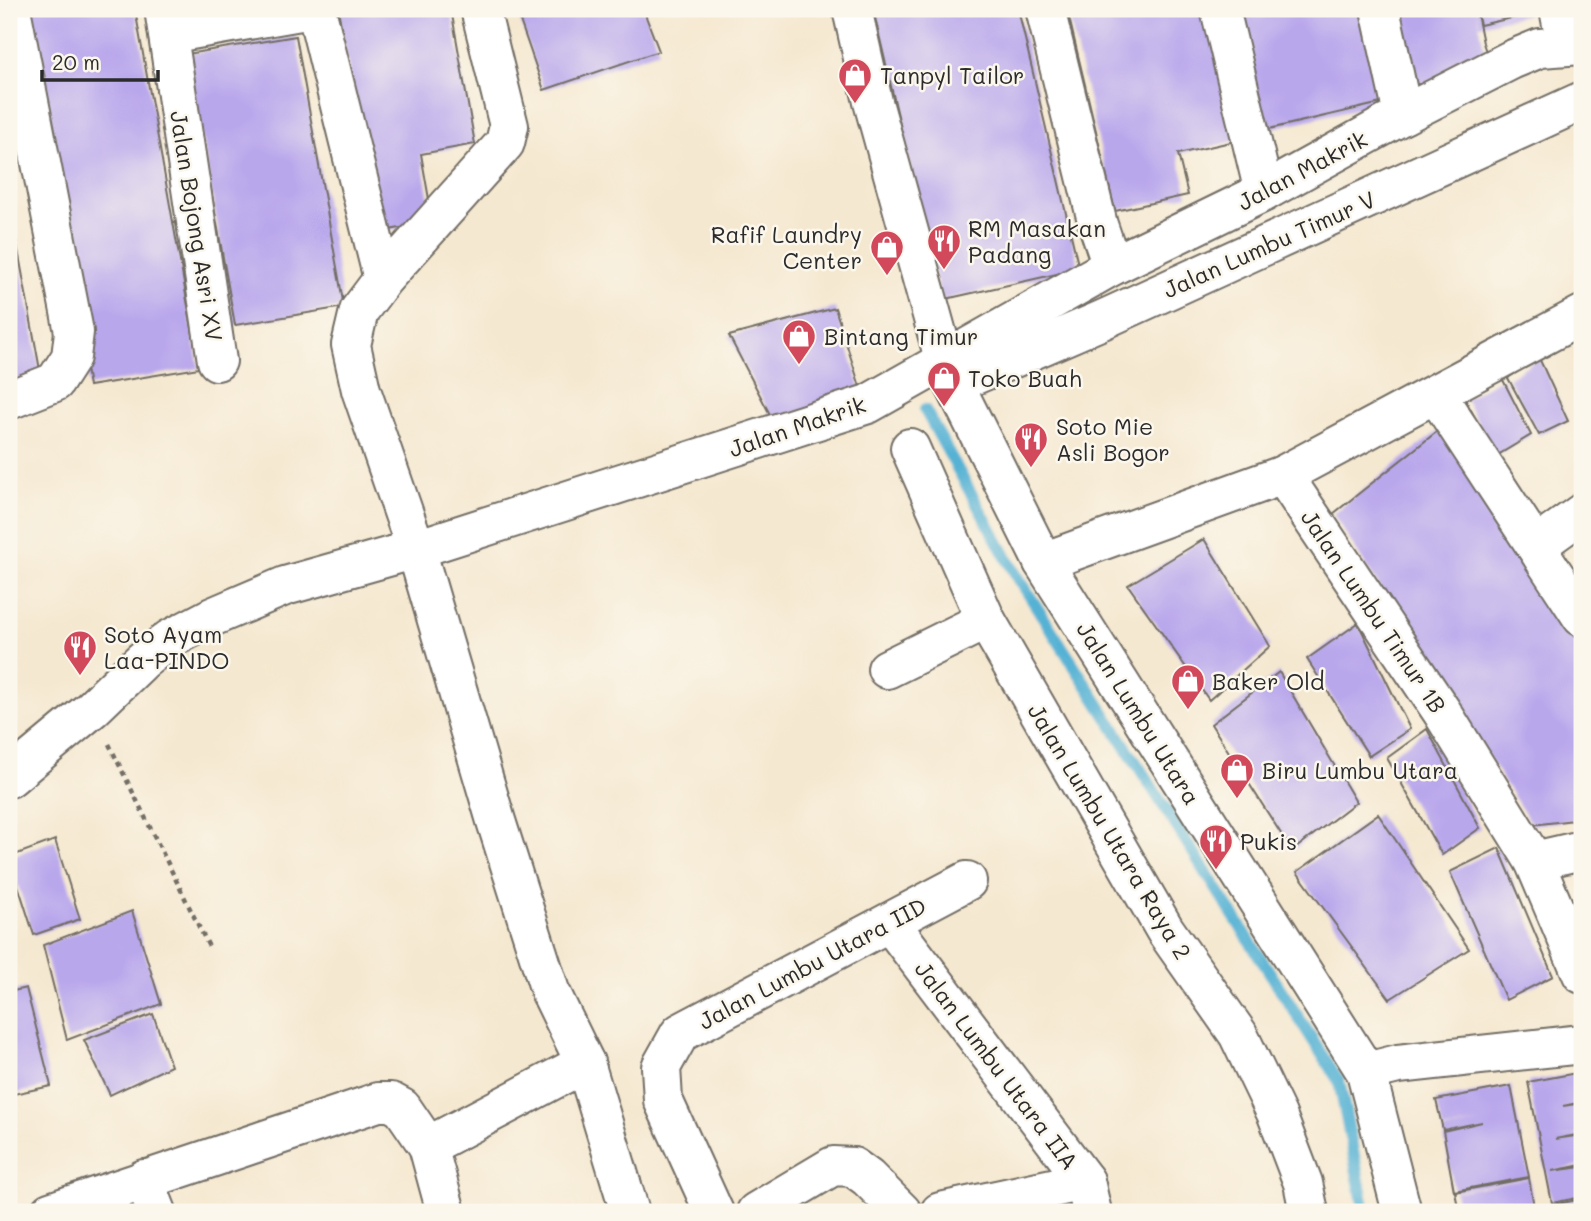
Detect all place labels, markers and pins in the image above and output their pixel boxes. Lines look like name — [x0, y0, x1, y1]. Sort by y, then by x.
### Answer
shop icon: Tanpyl Tailor — [836, 56, 874, 105]
place label: Tanpyl Tailor — [880, 60, 1024, 90]
place label: RM Masakan Padang — [968, 213, 1106, 269]
place label: Rafif Laundry Center — [711, 219, 862, 275]
restaurant icon: RM Masakan Padang — [925, 222, 963, 271]
shop icon: Rafif Laundry Center — [868, 228, 906, 277]
shop icon: Bintang Timur — [780, 317, 818, 366]
place label: Bintang Timur — [824, 321, 978, 351]
shop icon: Toko Buah — [925, 359, 963, 408]
place label: Toko Buah — [968, 363, 1082, 393]
place label: Soto Mie Asli Bogor — [1056, 411, 1170, 467]
restaurant icon: Soto Mie Asli Bogor — [1012, 420, 1050, 469]
place label: Soto Ayam Laa-PINDO — [104, 619, 230, 675]
restaurant icon: Soto Ayam Laa-PINDO — [61, 628, 99, 677]
shop icon: Baker Old — [1169, 662, 1207, 711]
place label: Baker Old — [1212, 666, 1325, 696]
shop icon: Biru Lumbu Utara — [1218, 751, 1256, 800]
place label: Biru Lumbu Utara — [1262, 755, 1458, 785]
restaurant icon: Pukis — [1197, 822, 1235, 871]
place label: Pukis — [1240, 826, 1297, 856]

